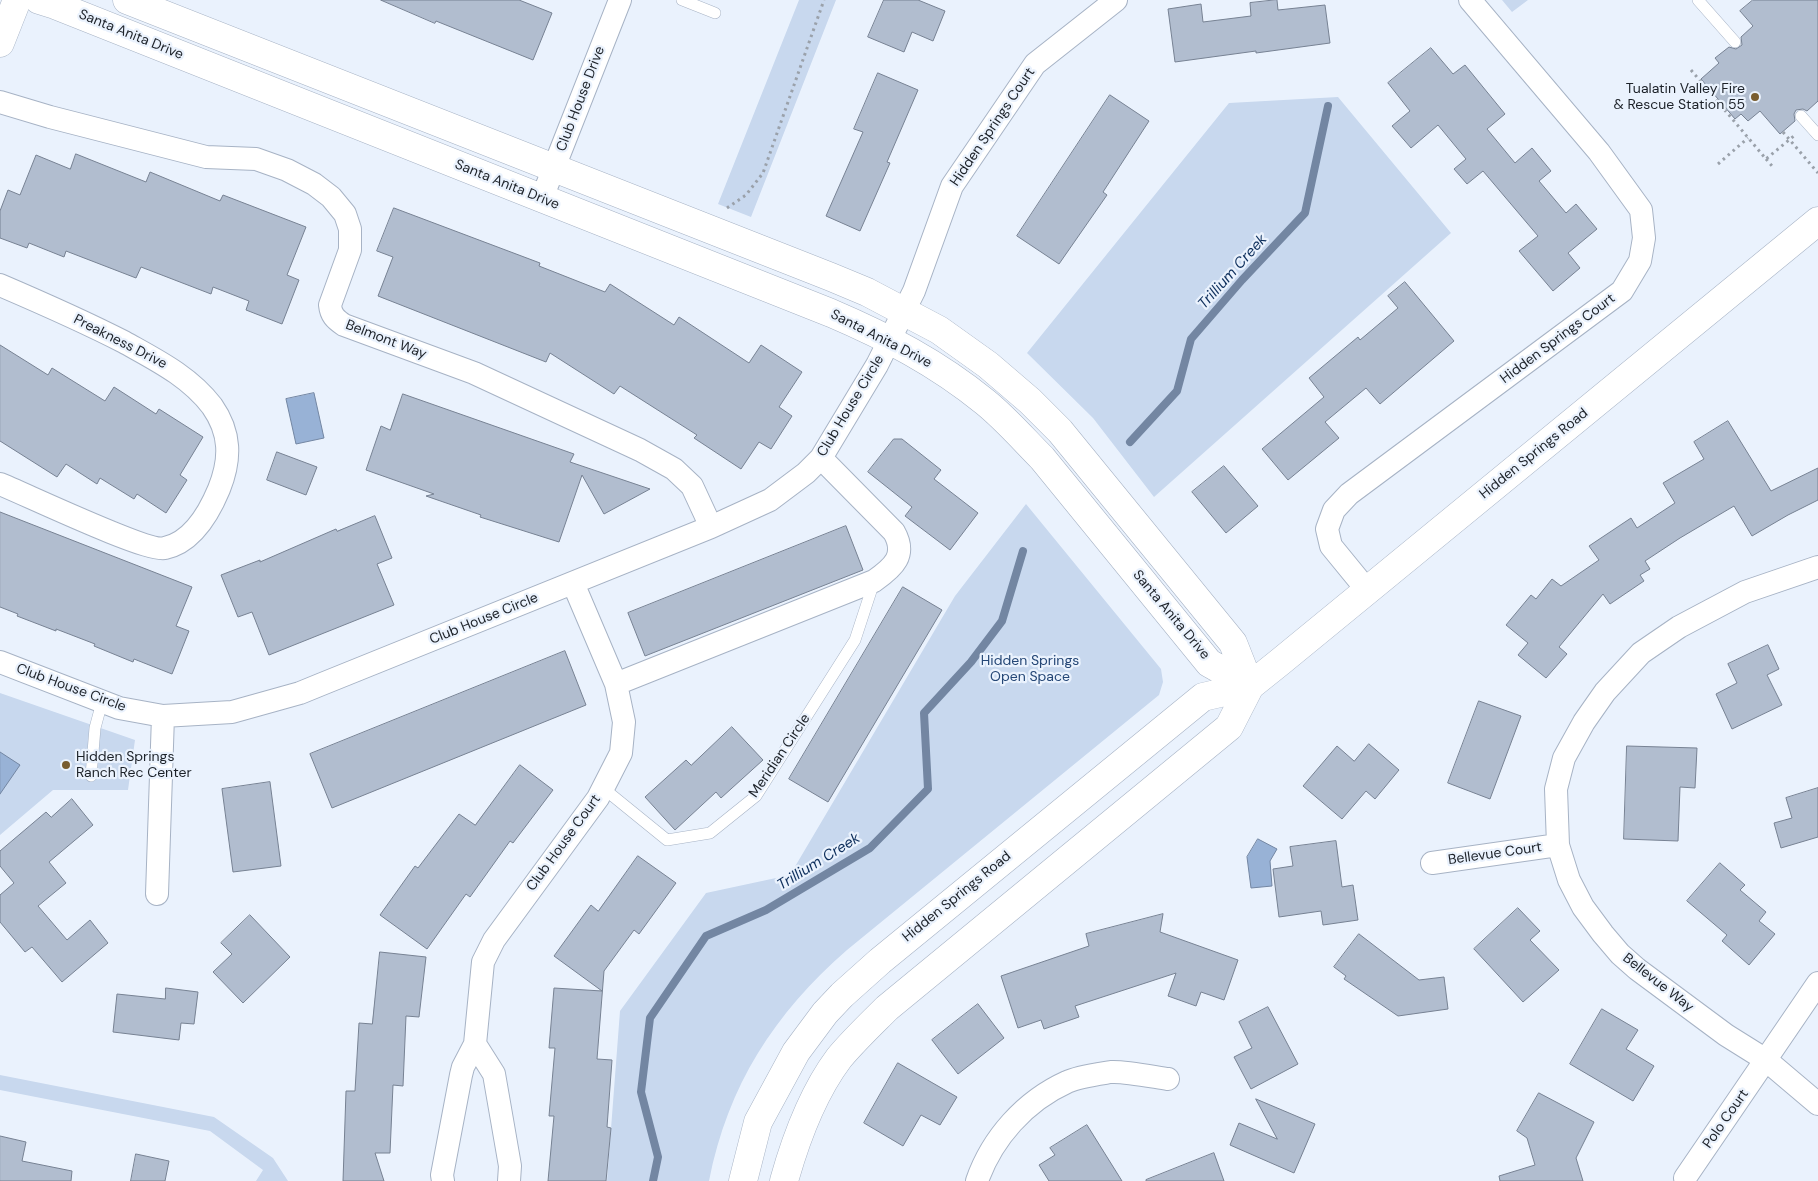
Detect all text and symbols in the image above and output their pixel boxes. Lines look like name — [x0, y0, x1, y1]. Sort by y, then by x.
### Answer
street label: Santa Anita Drive — [76, 6, 186, 64]
street label: Club House Drive — [553, 44, 609, 154]
street label: Hidden Springs Court — [947, 65, 1039, 189]
place label: Tualatin Valley Fire & Rescue Station 55 — [1613, 81, 1745, 114]
marker: Tualatin Valley Fire & Rescue Station 55 — [1749, 91, 1761, 103]
street label: Santa Anita Drive — [452, 156, 562, 214]
water label: Trillium Creek — [1195, 231, 1271, 313]
street label: Hidden Springs Court — [1497, 290, 1619, 388]
street label: Santa Anita Drive — [828, 306, 934, 372]
street label: Preakness Drive — [70, 311, 170, 373]
street label: Belmont Way — [343, 317, 429, 363]
street label: Club House Circle — [814, 352, 888, 460]
street label: Hidden Springs Road — [1476, 405, 1592, 503]
street label: Santa Anita Drive — [1129, 567, 1213, 663]
street label: Club House Circle — [427, 590, 541, 648]
park label: Hidden Springs Open Space — [981, 653, 1079, 686]
street label: Club House Circle — [14, 660, 128, 716]
street label: Meridian Circle — [746, 711, 814, 801]
place label: Hidden Springs Ranch Rec Center — [76, 749, 192, 782]
marker: Hidden Springs Ranch Rec Center — [60, 759, 72, 771]
street label: Club House Court — [523, 791, 605, 895]
water label: Trillium Creek — [774, 829, 864, 895]
street label: Bellevue Court — [1447, 839, 1543, 869]
street label: Hidden Springs Road — [899, 848, 1015, 946]
street label: Bellevue Way — [1619, 950, 1697, 1016]
street label: Polo Court — [1700, 1086, 1752, 1152]

